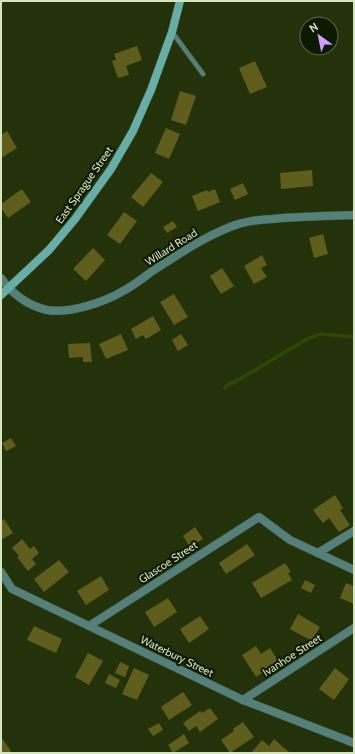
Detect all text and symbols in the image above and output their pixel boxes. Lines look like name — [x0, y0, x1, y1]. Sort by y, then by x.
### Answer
north arrow — [299, 16, 339, 56]
text: N — [306, 20, 321, 36]
street label: East Sprague Street — [52, 144, 116, 226]
street label: Willard Road — [142, 225, 200, 269]
street label: Glascoe Street — [136, 538, 200, 586]
street label: Ivanhoe Street — [260, 630, 325, 679]
street label: Waterbury Street — [138, 632, 216, 680]

